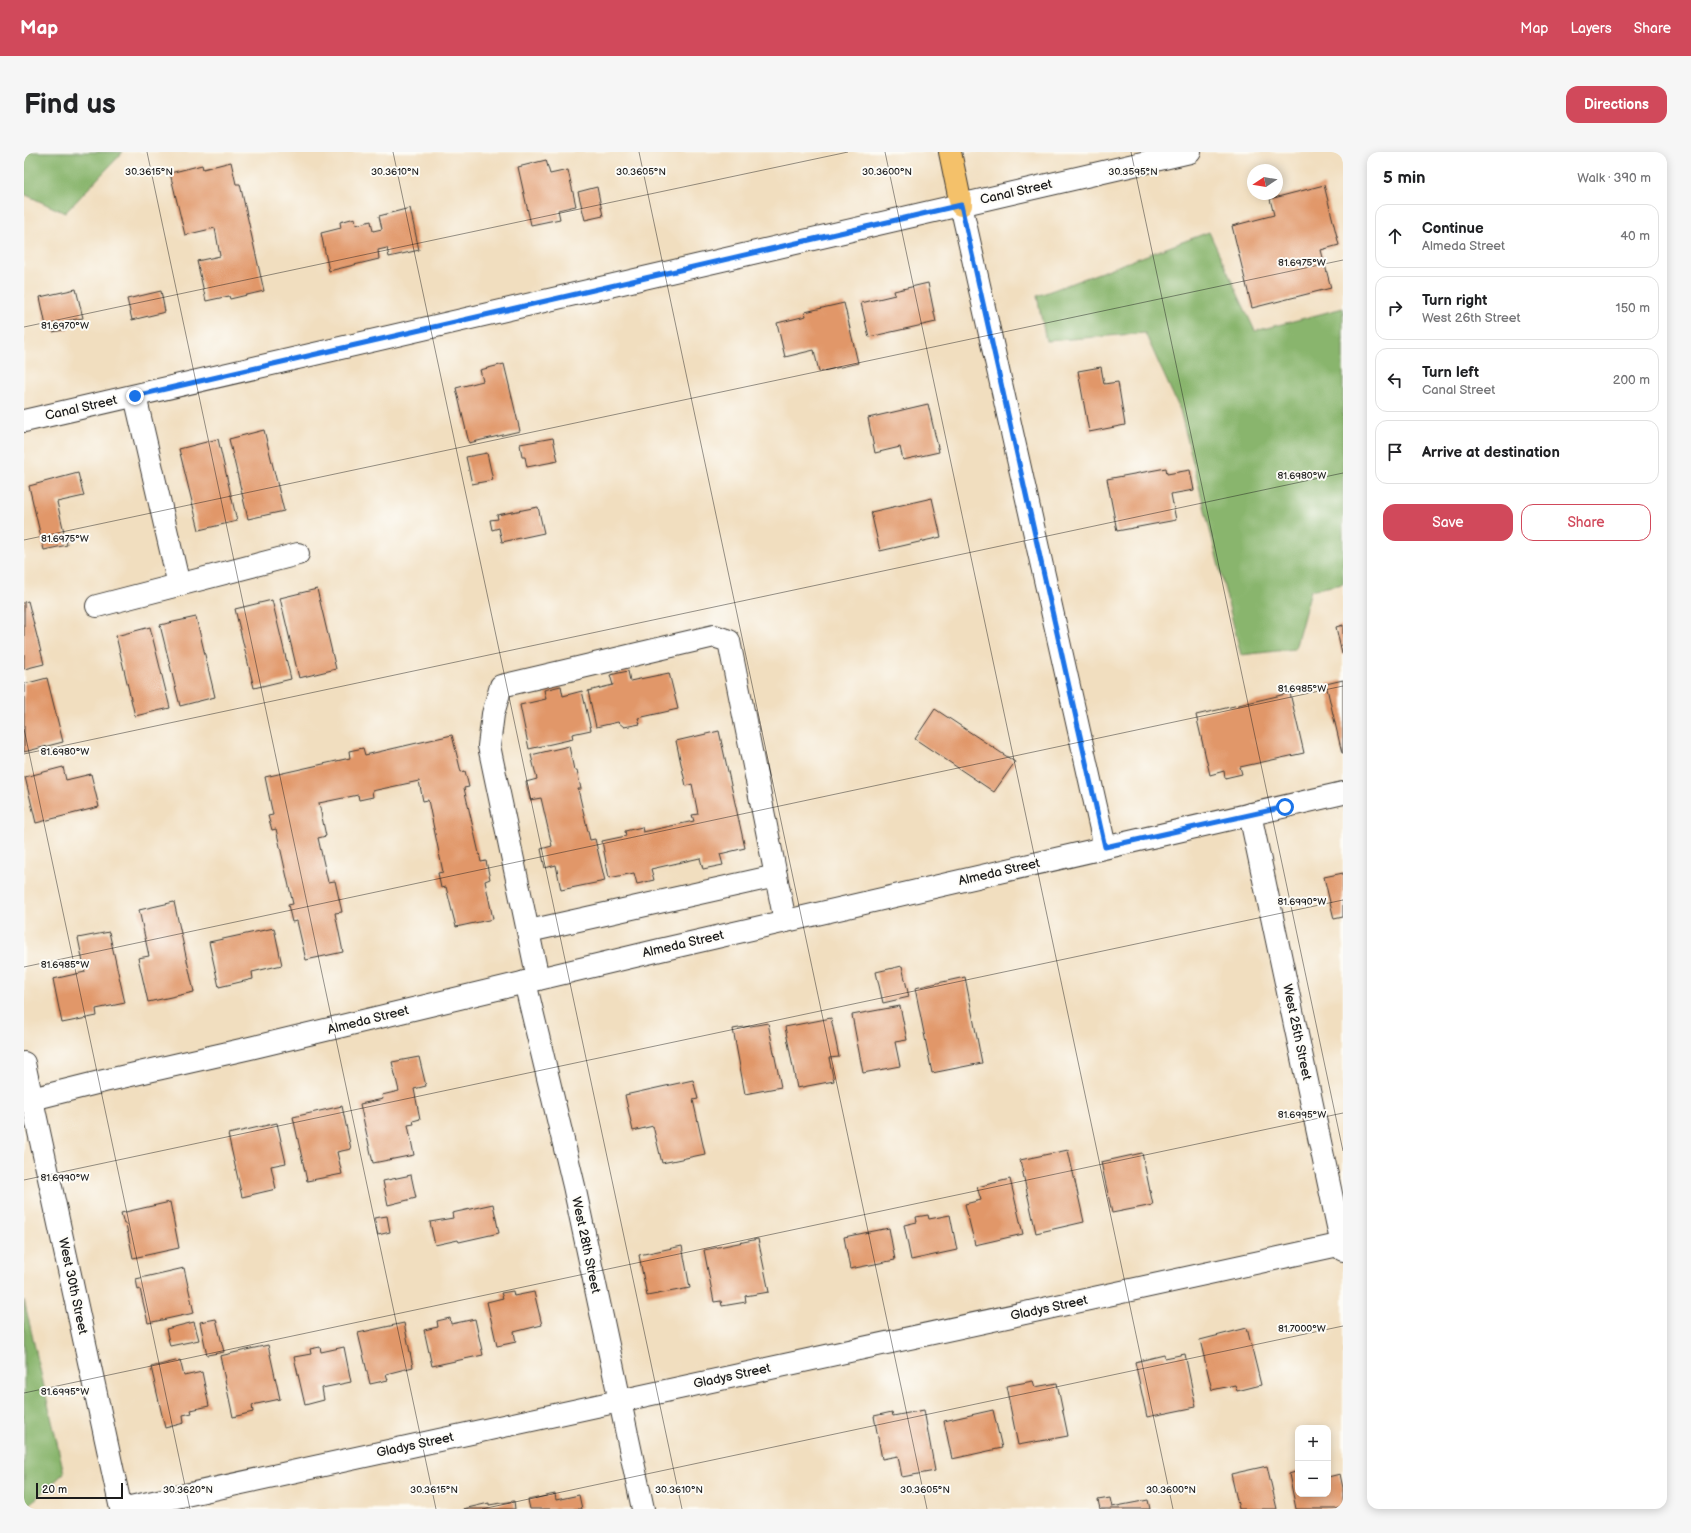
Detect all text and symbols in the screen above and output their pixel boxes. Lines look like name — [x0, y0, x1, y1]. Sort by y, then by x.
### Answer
text: Map — [20, 17, 58, 40]
text: Map — [1520, 20, 1548, 37]
text: Layers — [1570, 20, 1612, 37]
text: Share — [1634, 20, 1671, 37]
button: Directions — [1566, 86, 1667, 123]
text: Find us — [24, 88, 116, 121]
north arrow — [1247, 164, 1283, 200]
text: 30.3615°N — [125, 166, 173, 178]
text: 30.3610°N — [371, 166, 419, 178]
text: 30.3605°N — [616, 166, 666, 178]
text: 30.3600°N — [862, 166, 912, 178]
text: 30.3595°N — [1108, 166, 1158, 178]
text: 5 min — [1383, 168, 1426, 188]
text: Walk · 390 m — [1577, 170, 1651, 186]
street label: Canal Street — [979, 176, 1053, 208]
text: Continue — [1422, 219, 1484, 238]
icon: ahead — [1384, 225, 1406, 247]
text: 40 m — [1620, 228, 1650, 244]
text: Almeda Street — [1422, 238, 1505, 254]
text: 81.6975°W — [1278, 257, 1326, 269]
text: Turn right — [1422, 291, 1487, 310]
icon: right — [1384, 297, 1406, 319]
text: 150 m — [1616, 300, 1650, 316]
text: West 26th Street — [1422, 310, 1521, 326]
text: 81.6970°W — [41, 320, 89, 332]
text: Turn left — [1422, 363, 1479, 382]
icon: left — [1384, 369, 1406, 391]
text: 200 m — [1613, 372, 1650, 388]
text: Canal Street — [1422, 382, 1495, 398]
route end — [126, 387, 144, 405]
street label: Canal Street — [44, 392, 118, 424]
icon: arrive — [1384, 441, 1406, 463]
text: Arrive at destination — [1422, 443, 1560, 462]
text: 81.6980°W — [1278, 470, 1326, 482]
button: Save — [1383, 504, 1513, 541]
button: Share — [1521, 504, 1651, 541]
text: 81.6975°W — [41, 533, 89, 545]
text: 81.6985°W — [1278, 683, 1326, 695]
text: 81.6980°W — [41, 746, 89, 758]
route start — [1276, 798, 1294, 816]
street label: Almeda Street — [957, 855, 1041, 889]
text: 81.6990°W — [1278, 896, 1326, 908]
street label: Almeda Street — [641, 927, 725, 961]
text: 81.6985°W — [41, 959, 89, 971]
street label: West 25th Street — [1279, 982, 1315, 1082]
street label: Almeda Street — [326, 1002, 410, 1038]
text: 81.6995°W — [1278, 1109, 1326, 1121]
text: 81.6990°W — [41, 1172, 89, 1184]
street label: West 28th Street — [568, 1195, 604, 1295]
street label: West 30th Street — [55, 1236, 91, 1336]
street label: Gladys Street — [1009, 1292, 1089, 1324]
text: 81.7000°W — [1278, 1323, 1326, 1335]
street label: Gladys Street — [692, 1360, 772, 1392]
text: 81.6995°W — [41, 1386, 89, 1398]
map controls — [1295, 1425, 1331, 1497]
button: + — [1295, 1425, 1331, 1461]
street label: Gladys Street — [375, 1429, 455, 1461]
button: − — [1295, 1461, 1331, 1497]
scale bar — [36, 1481, 123, 1500]
text: 20 m — [42, 1483, 67, 1496]
text: 30.3620°N — [163, 1484, 213, 1496]
text: 30.3615°N — [410, 1484, 458, 1496]
text: 30.3610°N — [655, 1484, 703, 1496]
text: 30.3605°N — [900, 1484, 950, 1496]
text: 30.3600°N — [1146, 1484, 1196, 1496]

